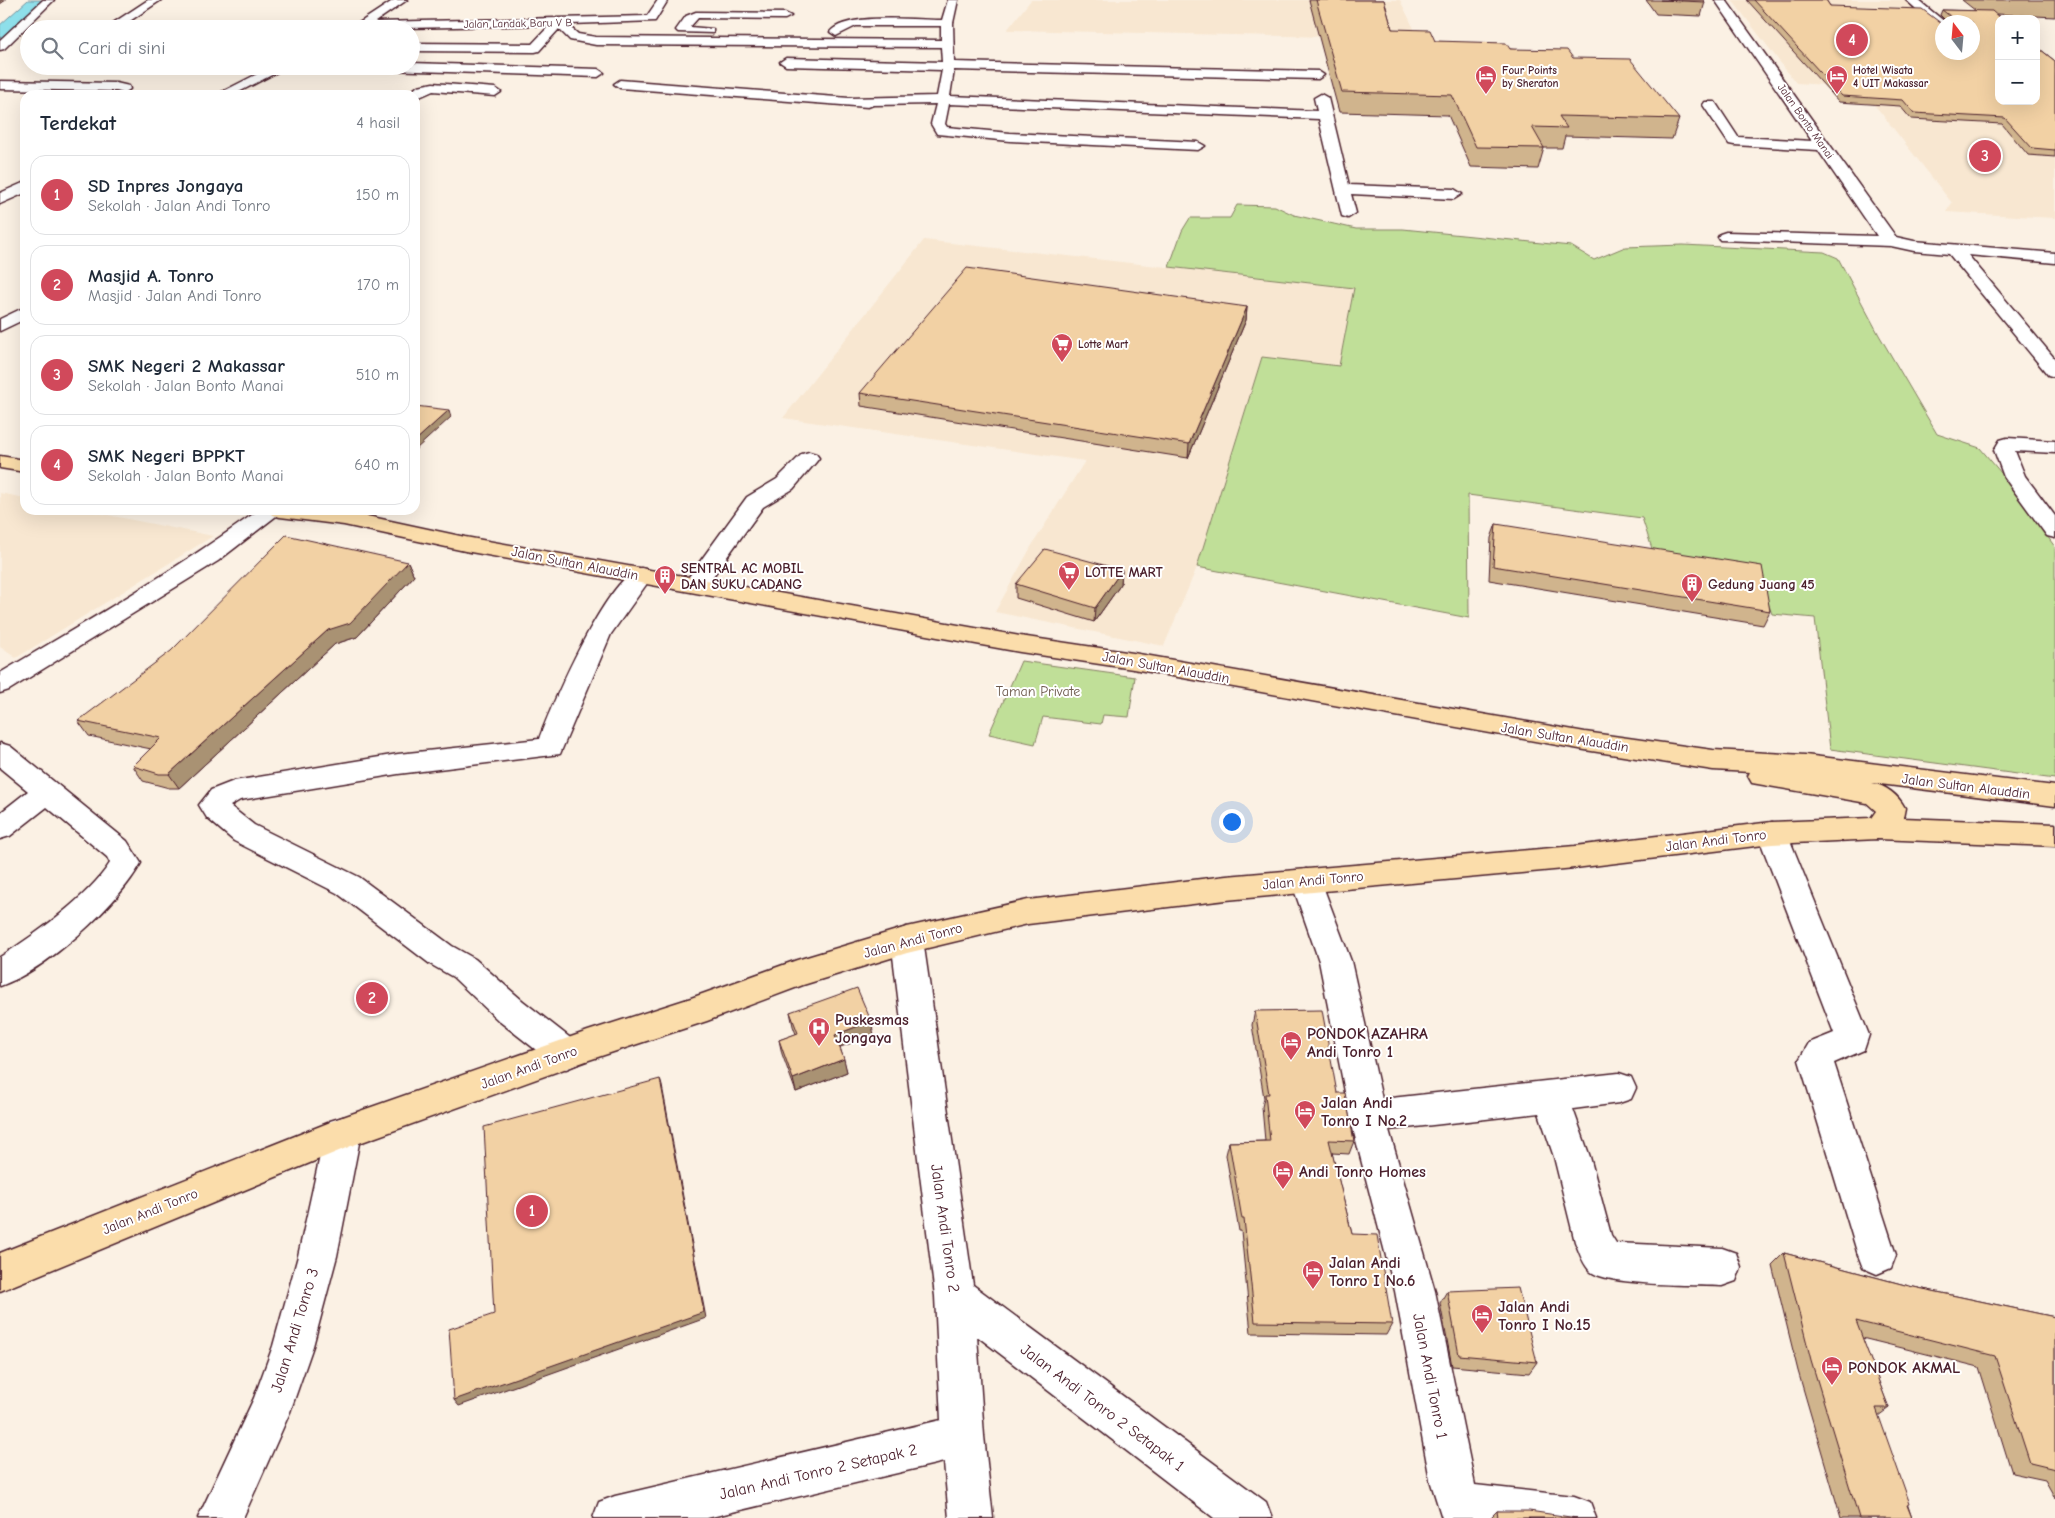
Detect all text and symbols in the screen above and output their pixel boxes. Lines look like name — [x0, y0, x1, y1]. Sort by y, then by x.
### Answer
north arrow — [1935, 15, 1980, 60]
map controls — [1995, 15, 2040, 105]
button: + — [1995, 15, 2040, 60]
street label: Jalan Landak Baru V B — [464, 16, 573, 31]
search box — [20, 20, 420, 75]
pin: 4 — [1836, 21, 1868, 59]
icon: search — [38, 34, 66, 62]
text: Cari di sini — [78, 37, 165, 59]
button: − — [1995, 60, 2040, 105]
hotel icon: Four Points by Sheraton — [1474, 64, 1498, 95]
place label: Four Points by Sheraton — [1502, 64, 1559, 90]
hotel icon: Hotel Wisata 4 UIT Makassar — [1825, 64, 1849, 95]
place label: Hotel Wisata 4 UIT Makassar — [1853, 64, 1929, 90]
street label: Jalan Bonto Manai — [1775, 81, 1836, 161]
text: Terdekat — [40, 111, 116, 135]
text: 4 hasil — [356, 114, 400, 132]
pin: 3 — [1969, 137, 2001, 175]
text: SD Inpres Jongaya — [88, 175, 243, 197]
text: 1 — [54, 186, 60, 204]
text: 150 m — [356, 186, 399, 204]
text: Sekolah · Jalan Andi Tonro — [88, 197, 270, 215]
text: Masjid A. Tonro — [88, 265, 214, 287]
text: 2 — [53, 276, 61, 294]
text: 170 m — [357, 276, 399, 294]
text: Masjid · Jalan Andi Tonro — [88, 287, 262, 305]
supermarket icon: Lotte Mart — [1050, 332, 1074, 363]
place label: Lotte Mart — [1078, 338, 1128, 351]
text: SMK Negeri 2 Makassar — [88, 355, 285, 377]
text: 3 — [53, 366, 61, 384]
text: 510 m — [356, 366, 399, 384]
text: Sekolah · Jalan Bonto Manai — [88, 377, 284, 395]
text: SMK Negeri BPPKT — [88, 445, 245, 467]
text: 4 — [53, 456, 61, 474]
text: 640 m — [354, 456, 399, 474]
text: Sekolah · Jalan Bonto Manai — [88, 467, 284, 485]
street label: Jalan Sultan Alauddin — [510, 543, 640, 584]
place label: SENTRAL AC MOBIL DAN SUKU CADANG — [681, 560, 804, 593]
supermarket icon: LOTTE MART — [1057, 560, 1081, 591]
building icon: SENTRAL AC MOBIL DAN SUKU CADANG — [653, 564, 677, 595]
place label: LOTTE MART — [1085, 564, 1164, 581]
building icon: Gedung Juang 45 — [1680, 572, 1704, 603]
place label: Gedung Juang 45 — [1708, 576, 1815, 593]
street label: Jalan Sultan Alauddin — [1101, 648, 1231, 687]
park label: Taman Private — [996, 683, 1080, 700]
street label: Jalan Sultan Alauddin — [1500, 719, 1630, 756]
street label: Jalan Sultan Alauddin — [1901, 770, 2031, 803]
your location — [1219, 809, 1245, 835]
street label: Jalan Andi Tonro — [1665, 826, 1767, 855]
street label: Jalan Andi Tonro — [1262, 868, 1364, 893]
street label: Jalan Andi Tonro — [862, 919, 964, 962]
pin: 2 — [356, 979, 388, 1017]
place label: Puskesmas Jongaya — [835, 1011, 909, 1047]
hospital icon: Puskesmas Jongaya — [807, 1016, 831, 1047]
place label: PONDOK AZAHRA Andi Tonro 1 — [1307, 1025, 1428, 1061]
hotel icon: PONDOK AZAHRA Andi Tonro 1 — [1279, 1030, 1303, 1061]
street label: Jalan Andi Tonro — [479, 1042, 580, 1093]
place label: Jalan Andi Tonro I No.2 — [1321, 1094, 1407, 1130]
hotel icon: Jalan Andi Tonro I No.2 — [1293, 1099, 1317, 1130]
hotel icon: Andi Tonro Homes — [1271, 1159, 1295, 1190]
street label: Jalan Andi Tonro 2 — [927, 1163, 963, 1294]
place label: Andi Tonro Homes — [1299, 1163, 1426, 1181]
street label: Jalan Andi Tonro — [100, 1185, 200, 1238]
pin: 1 — [516, 1192, 548, 1230]
place label: Jalan Andi Tonro I No.6 — [1329, 1254, 1415, 1290]
hotel icon: Jalan Andi Tonro I No.6 — [1301, 1259, 1325, 1290]
street label: Jalan Andi Tonro 3 — [267, 1266, 322, 1395]
place label: Jalan Andi Tonro I No.15 — [1498, 1298, 1591, 1334]
hotel icon: Jalan Andi Tonro I No.15 — [1470, 1303, 1494, 1334]
street label: Jalan Andi Tonro 1 — [1409, 1312, 1451, 1441]
street label: Jalan Andi Tonro 2 Setapak 1 — [1017, 1340, 1188, 1475]
hotel icon: PONDOK AKMAL — [1820, 1355, 1844, 1386]
place label: PONDOK AKMAL — [1848, 1359, 1960, 1377]
street label: Jalan Andi Tonro 2 Setapak 2 — [718, 1440, 919, 1504]

